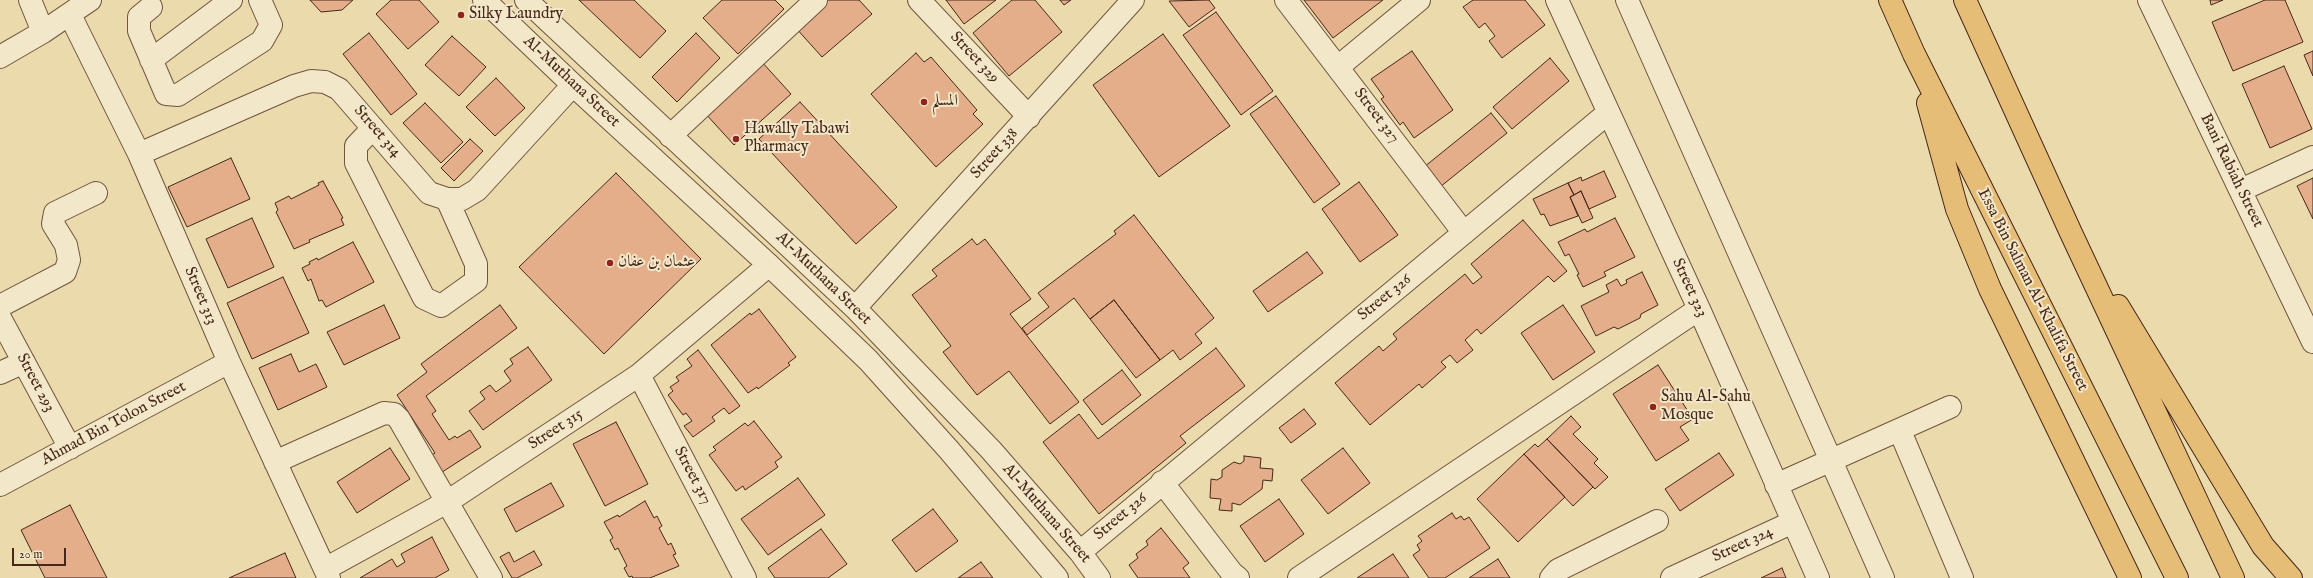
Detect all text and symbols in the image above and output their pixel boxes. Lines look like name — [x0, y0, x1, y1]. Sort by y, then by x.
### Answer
place label: Silky Laundry — [469, 5, 563, 25]
marker: Silky Laundry — [456, 10, 466, 20]
street label: Street 329 — [945, 28, 1003, 88]
street label: Al-Muthana Street — [519, 32, 623, 132]
street label: Street 327 — [1349, 85, 1403, 147]
place label: المسلم — [932, 92, 958, 112]
marker: المسلم — [919, 97, 929, 107]
street label: Street 314 — [349, 102, 405, 162]
street label: Bani Rabiah Street — [2195, 111, 2267, 231]
place label: Hawally Tabawi Pharmacy — [744, 120, 849, 158]
street label: Street 338 — [967, 125, 1023, 183]
marker: Hawally Tabawi Pharmacy — [731, 134, 741, 144]
street label: Essa Bin Salman Al-Khalifa Street — [1972, 186, 2092, 394]
street label: Al-Muthana Street — [771, 229, 875, 329]
place label: عثمان بن عفان — [618, 253, 695, 273]
street label: Street 323 — [1667, 256, 1711, 320]
marker: عثمان بن عفان — [605, 258, 615, 268]
street label: Street 313 — [179, 264, 221, 328]
street label: Street 326 — [1354, 271, 1416, 325]
street label: Street 293 — [12, 350, 58, 416]
street label: Ahmad Bin Tolon Street — [38, 378, 190, 470]
place label: Sahu Al-Sahu Mosque — [1661, 388, 1751, 426]
marker: Sahu Al-Sahu Mosque — [1648, 402, 1658, 412]
street label: Street 315 — [525, 405, 587, 455]
street label: Street 317 — [669, 444, 715, 508]
street label: Al-Muthana Street — [998, 460, 1094, 568]
street label: Street 326 — [1091, 489, 1151, 545]
street label: Street 324 — [1710, 523, 1776, 567]
scale bar — [14, 540, 68, 566]
text: 20 m — [19, 547, 42, 562]

